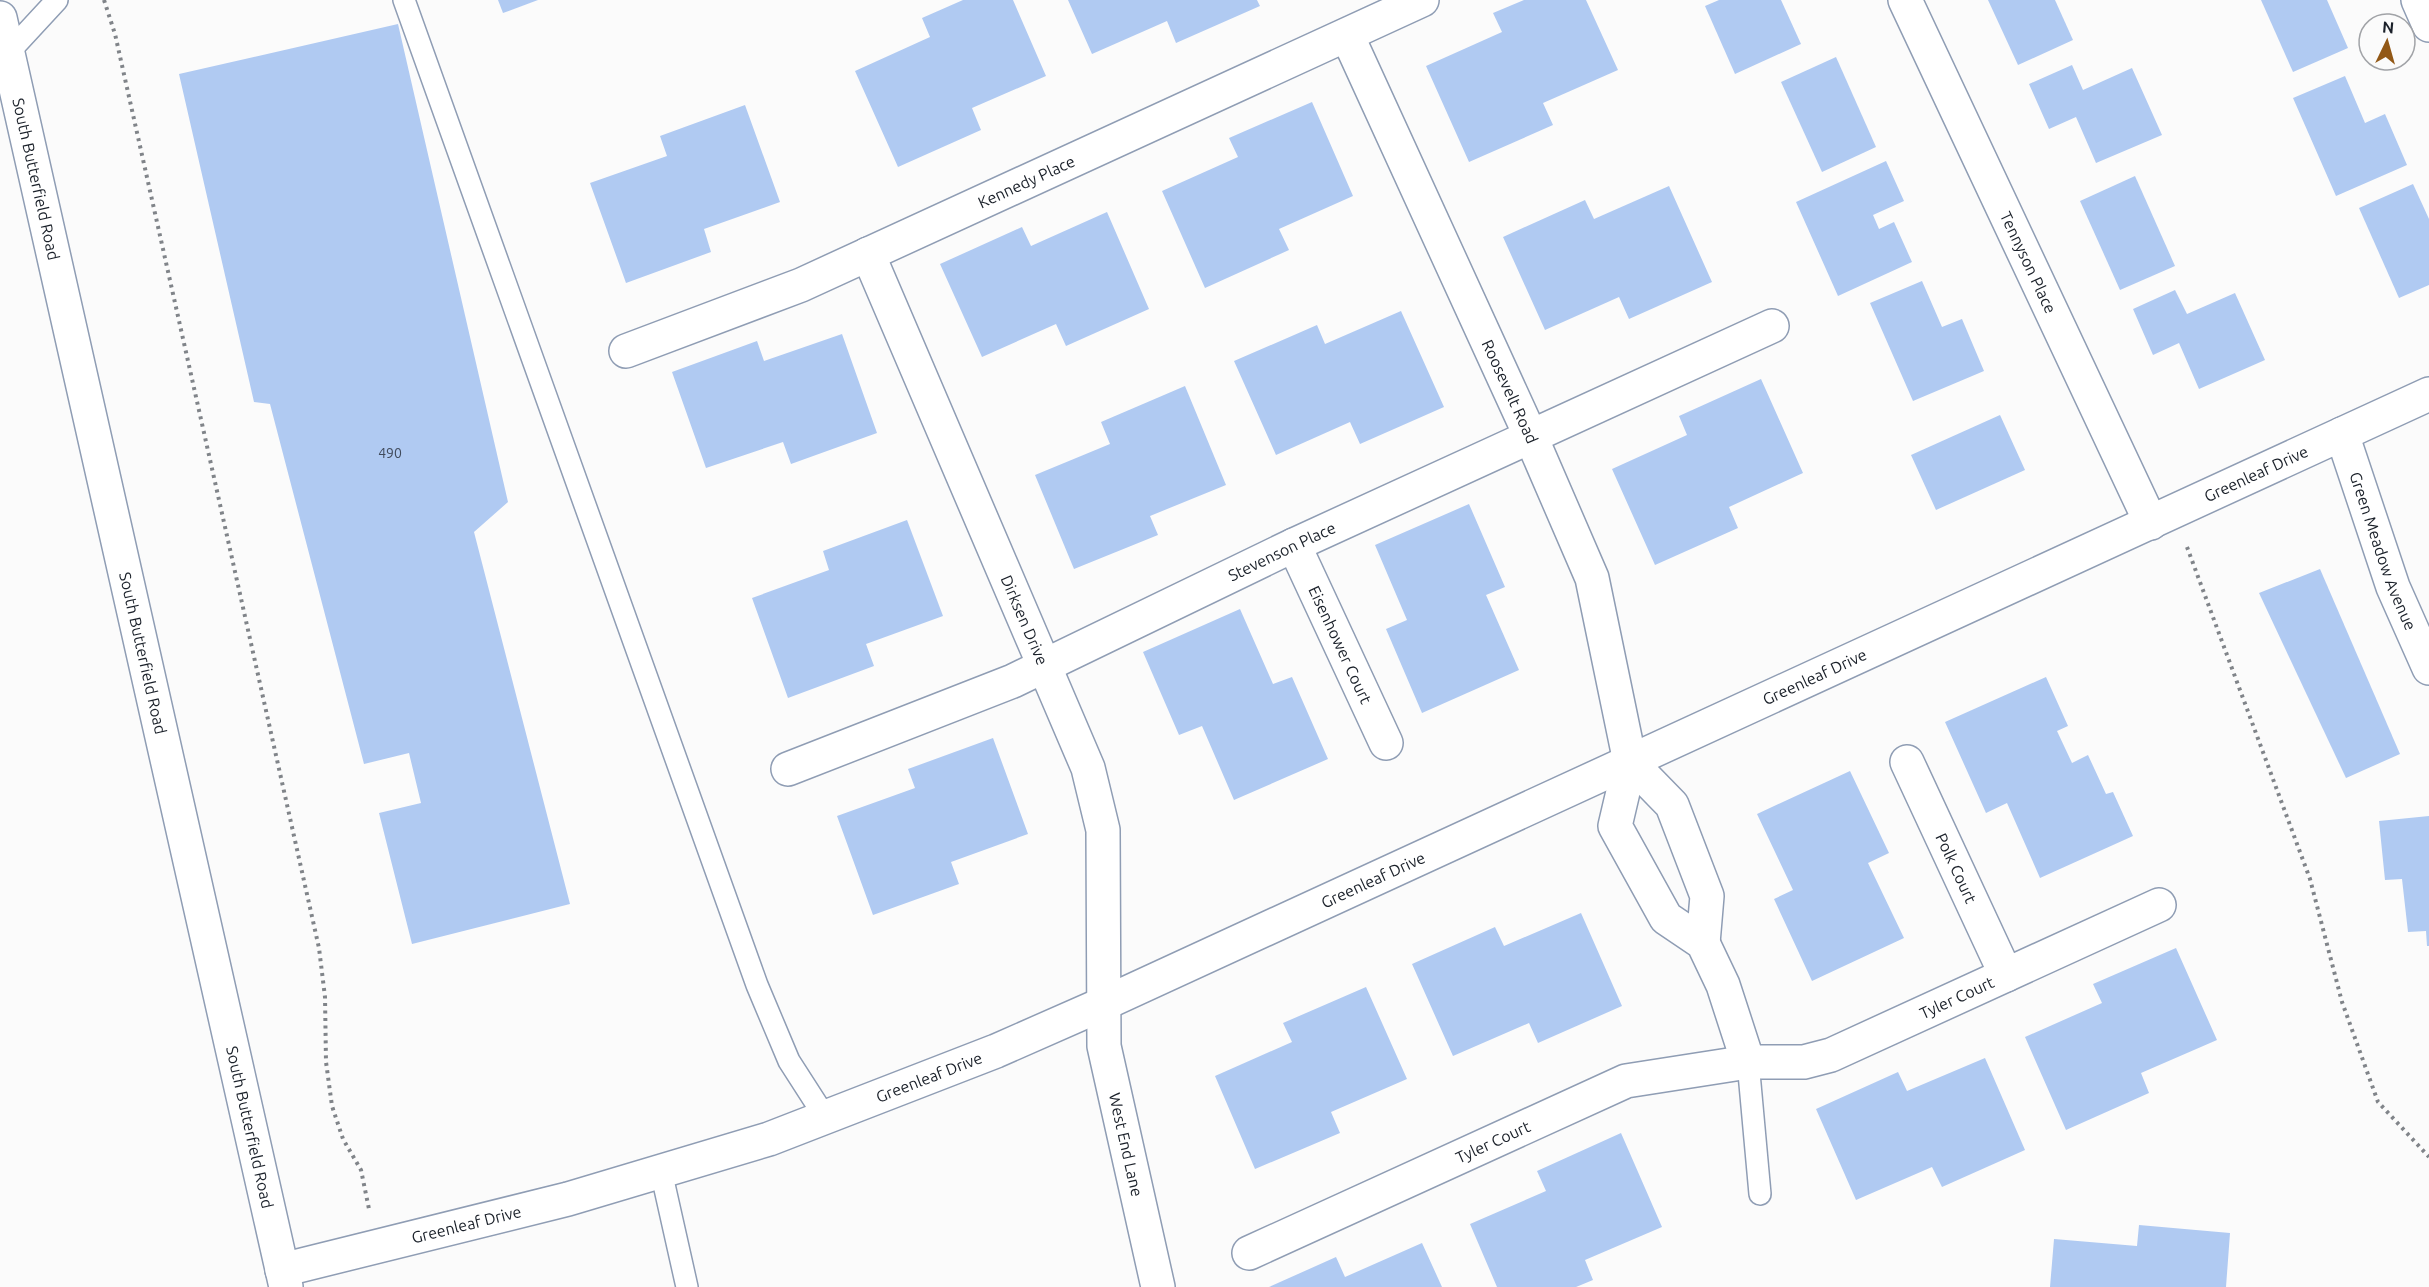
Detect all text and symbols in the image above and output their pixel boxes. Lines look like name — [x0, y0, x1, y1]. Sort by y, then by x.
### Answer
north arrow — [2357, 12, 2417, 72]
text: N — [2382, 18, 2395, 37]
street label: South Butterfield Road — [9, 96, 63, 262]
street label: Kennedy Place — [975, 152, 1078, 212]
street label: Tennyson Place — [1997, 209, 2060, 316]
street label: Roosevelt Road — [1479, 337, 1542, 446]
street label: Greenleaf Drive — [2201, 442, 2311, 505]
house number: 490 — [378, 445, 402, 461]
street label: Green Meadow Avenue — [2346, 470, 2420, 633]
street label: Stevenson Place — [1225, 518, 1338, 585]
street label: South Butterfield Road — [116, 570, 170, 736]
street label: Dirksen Drive — [997, 572, 1052, 667]
street label: Eisenhower Court — [1305, 583, 1376, 707]
street label: Greenleaf Drive — [1760, 645, 1869, 708]
street label: Polk Court — [1932, 830, 1981, 907]
street label: Greenleaf Drive — [1318, 848, 1428, 911]
street label: Tyler Court — [1917, 972, 1997, 1022]
street label: South Butterfield Road — [223, 1044, 277, 1210]
street label: Greenleaf Drive — [873, 1048, 985, 1106]
street label: West End Lane — [1106, 1091, 1146, 1198]
street label: Tyler Court — [1453, 1117, 1534, 1167]
street label: Greenleaf Drive — [410, 1202, 523, 1246]

